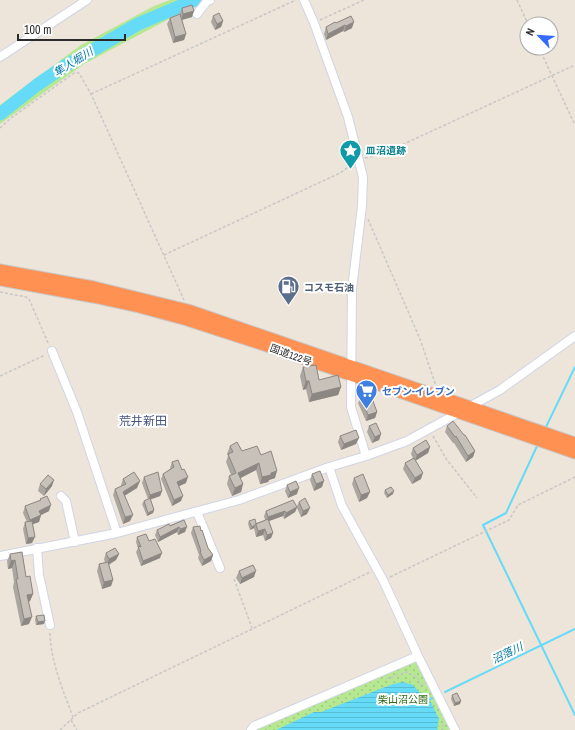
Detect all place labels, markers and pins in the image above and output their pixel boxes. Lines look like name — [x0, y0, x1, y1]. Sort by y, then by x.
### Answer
place icon: 皿沼遺跡 — [338, 137, 364, 170]
place label: 皿沼遺跡 — [366, 144, 406, 157]
fuel station icon: コスモ石油 — [275, 274, 301, 307]
place label: コスモ石油 — [304, 281, 354, 294]
supermarket icon: セブン-イレブン — [354, 378, 380, 411]
place label: セブン-イレブン — [382, 385, 455, 398]

